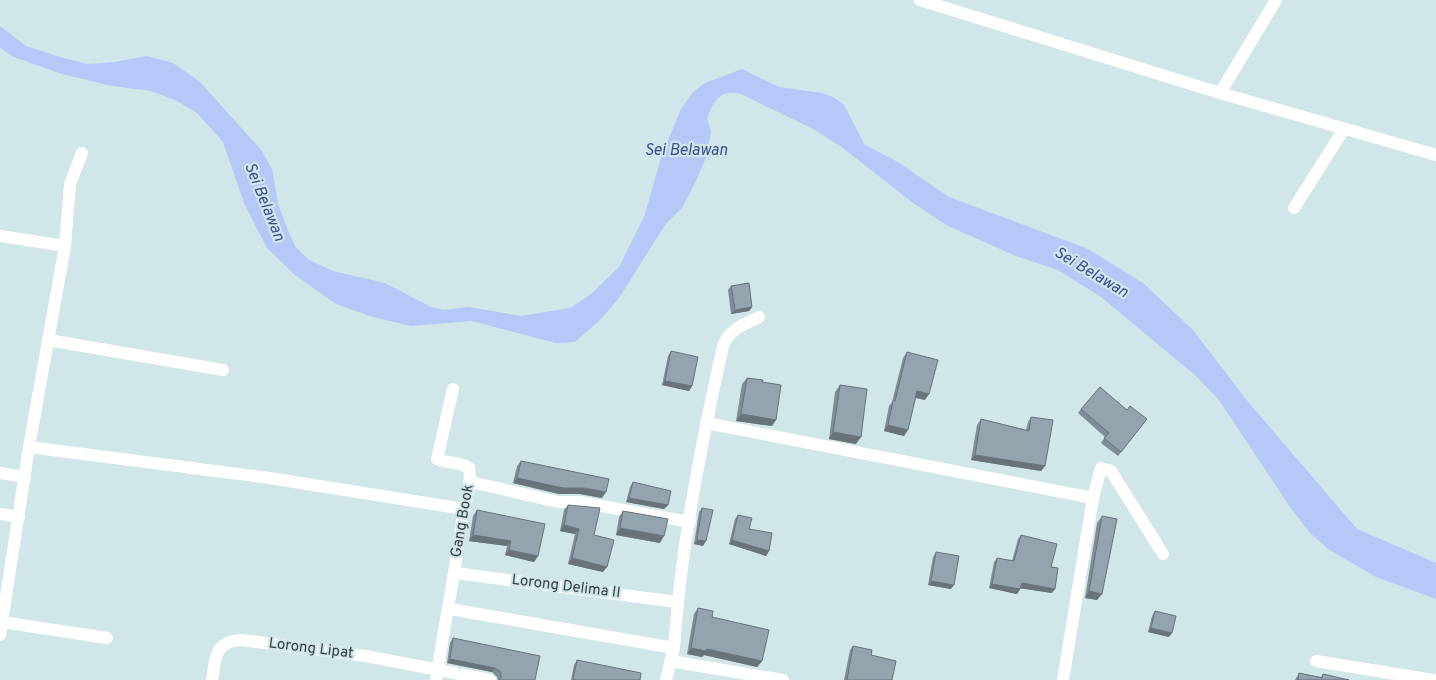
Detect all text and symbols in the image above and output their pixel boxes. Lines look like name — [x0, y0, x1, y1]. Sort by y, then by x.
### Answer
water label: Sei Belawan — [644, 141, 728, 161]
water label: Sei Belawan — [239, 160, 289, 245]
water label: Sei Belawan — [1050, 243, 1132, 303]
street label: Gang Book — [447, 483, 479, 559]
street label: Lorong Delima II — [510, 571, 622, 603]
street label: Lorong Lipat — [268, 634, 354, 664]

